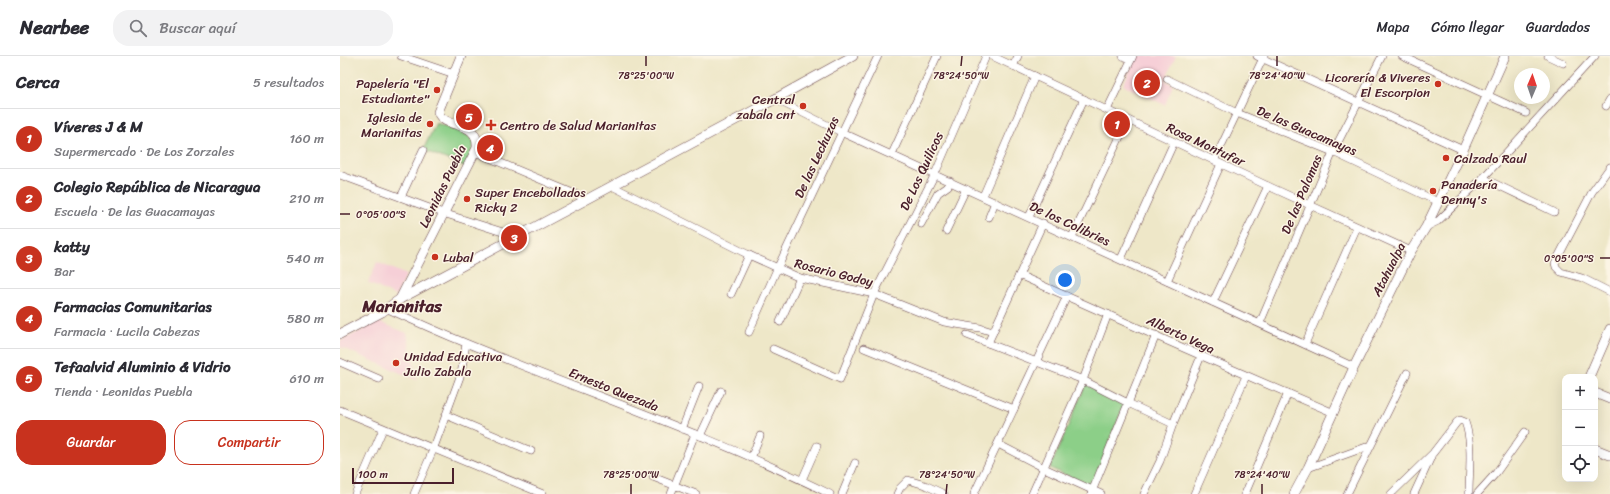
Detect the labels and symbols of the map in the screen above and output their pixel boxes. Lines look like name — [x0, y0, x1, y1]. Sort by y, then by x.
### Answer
place label: Licorería & Viveres El Escorpion — [1325, 66, 1431, 104]
text: 78°25'00"W — [618, 67, 674, 85]
text: 78°24'50"W — [933, 67, 989, 85]
text: 78°24'40"W — [1249, 67, 1305, 85]
pin: 2 — [1134, 68, 1160, 98]
north arrow — [1514, 68, 1550, 104]
place label: Papelería "El Estudiante" — [356, 72, 431, 110]
marker: Licorería & Viveres El Escorpion — [1433, 79, 1443, 89]
marker: Papelería "El Estudiante" — [432, 85, 442, 95]
place label: Central zabala cnt — [735, 88, 796, 126]
street label: De las Guacamayas — [1253, 99, 1361, 162]
marker: Central zabala cnt — [798, 101, 808, 111]
pin: 5 — [456, 102, 482, 132]
place label: Iglesia de Marianitas — [361, 106, 423, 144]
pin: 1 — [1104, 109, 1130, 139]
street label: De las Lechuzas — [787, 112, 846, 202]
place label: Centro de Salud Marianitas — [500, 114, 657, 137]
street label: Rosa Montufar — [1163, 116, 1250, 173]
marker: Iglesia de Marianitas — [425, 119, 435, 129]
marker: Centro de Salud Marianitas — [485, 119, 497, 131]
street label: De Los Quilicos — [893, 127, 950, 215]
pin: 4 — [477, 133, 503, 163]
street label: Leonidas Puebla — [412, 140, 473, 232]
place label: Calzado Raul — [1454, 147, 1527, 170]
street label: De las Palomas — [1274, 151, 1329, 238]
marker: Calzado Raul — [1441, 153, 1451, 163]
place label: Panadería Denny's — [1441, 173, 1498, 211]
place label: Super Encebollados Ricky 2 — [475, 181, 586, 219]
marker: Panadería Denny's — [1428, 186, 1438, 196]
marker: Super Encebollados Ricky 2 — [462, 194, 472, 204]
street label: De los Colibries — [1026, 195, 1115, 253]
text: 0°05'00"S — [356, 206, 407, 224]
pin: 3 — [501, 223, 527, 253]
street label: Atahualpa — [1365, 238, 1412, 301]
place label: Lubal — [443, 246, 474, 269]
text: 0°05'00"S — [1544, 250, 1595, 268]
marker: Lubal — [430, 252, 440, 262]
street label: Rosario Godoy — [792, 252, 876, 293]
your location — [1055, 270, 1075, 290]
district label: Marianitas — [361, 291, 443, 321]
street label: Alberto Vega — [1142, 308, 1219, 360]
place label: Unidad Educativa Julio Zabala — [403, 345, 503, 383]
marker: Unidad Educativa Julio Zabala — [391, 358, 401, 368]
street label: Ernesto Quezada — [565, 361, 663, 418]
scale bar — [352, 466, 454, 485]
text: 78°25'00"W — [603, 466, 659, 484]
text: 78°24'50"W — [919, 466, 975, 484]
text: 78°24'40"W — [1234, 466, 1290, 484]

